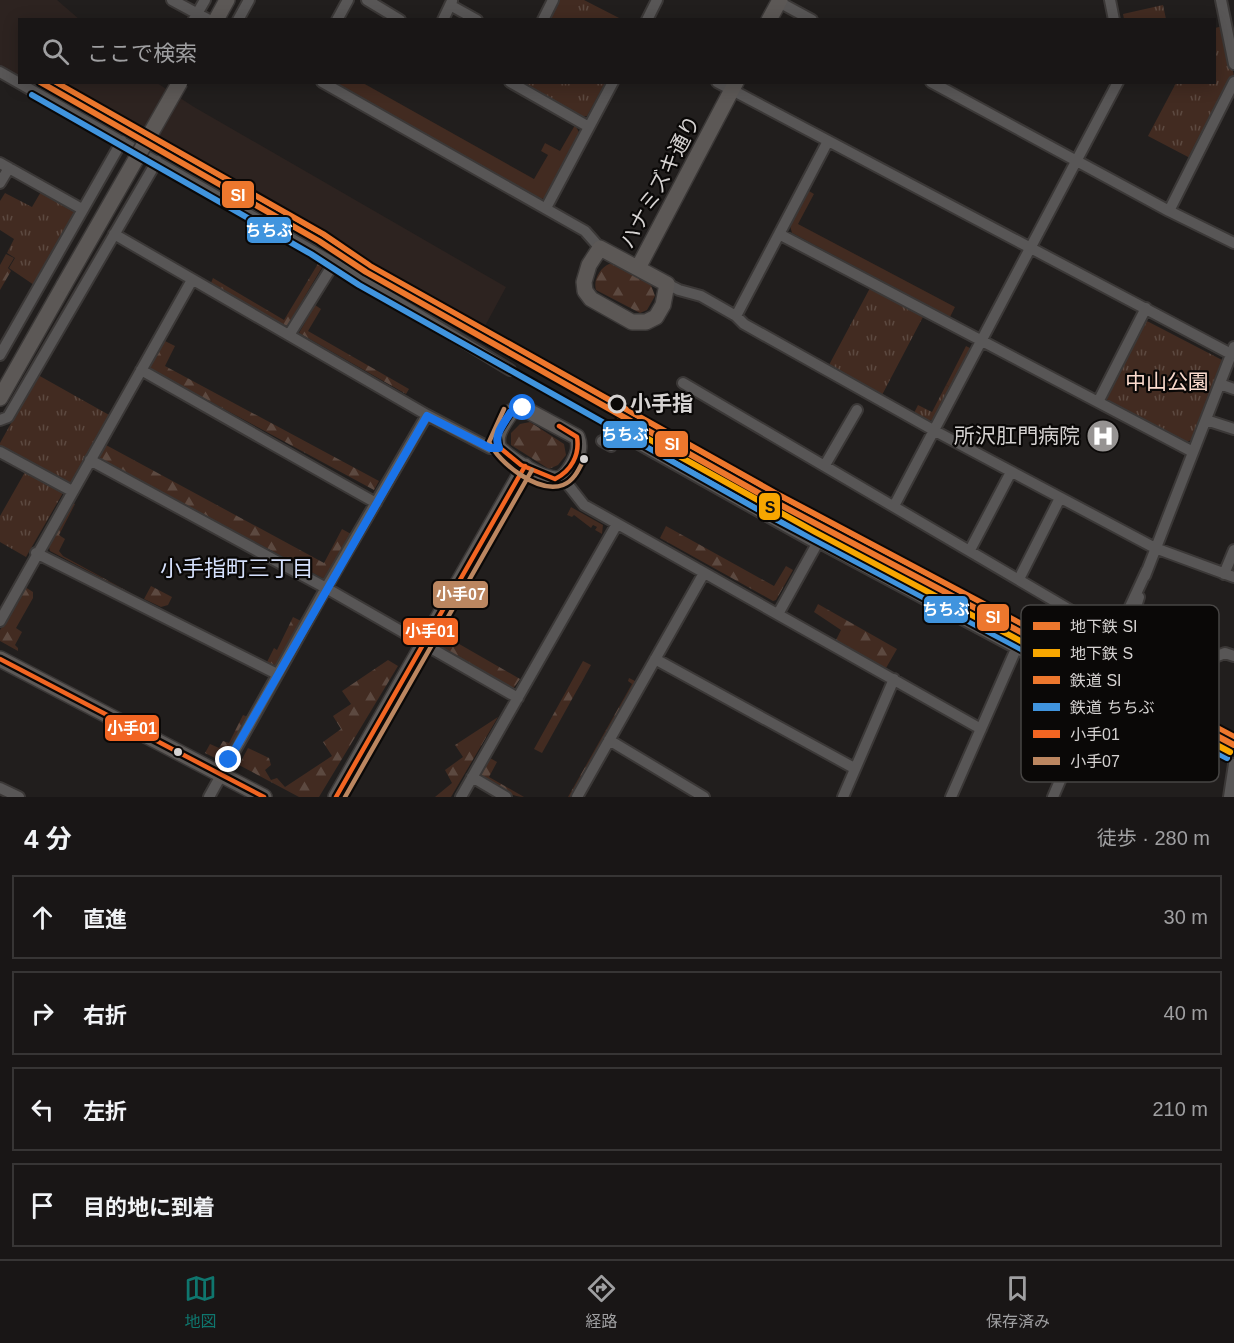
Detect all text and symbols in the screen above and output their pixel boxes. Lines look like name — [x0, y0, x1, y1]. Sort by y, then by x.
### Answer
search box — [18, 18, 1216, 84]
icon: search — [39, 35, 72, 68]
text: ここで検索 — [87, 41, 197, 66]
street label: ハナミズキ通り — [615, 111, 704, 252]
line badge: SI — [221, 180, 255, 209]
text: SI — [230, 187, 246, 204]
line badge: ちちぶ — [246, 216, 292, 244]
text: ちちぶ — [245, 222, 293, 239]
park label: 中山公園 — [1125, 370, 1209, 393]
place label: 小手指 — [630, 392, 693, 415]
route start — [509, 394, 535, 420]
marker: 小手指 — [608, 395, 626, 413]
hospital icon: 所沢肛門病院 — [1085, 418, 1121, 454]
line badge: ちちぶ — [602, 420, 648, 449]
place label: 所沢肛門病院 — [954, 424, 1080, 447]
text: ちちぶ — [601, 426, 649, 443]
line badge: SI — [654, 430, 689, 458]
text: SI — [664, 436, 680, 453]
unlabelled marker — [578, 453, 590, 465]
line badge: S — [758, 492, 781, 521]
text: S — [765, 499, 776, 516]
district label: 小手指町三丁目 — [160, 556, 314, 581]
line badge: 小手07 — [432, 580, 489, 609]
text: 小手07 — [436, 586, 486, 603]
line badge: ちちぶ — [923, 595, 969, 624]
text: ちちぶ — [922, 601, 970, 618]
line badge: SI — [976, 603, 1010, 632]
legend — [1021, 605, 1219, 782]
text: SI — [985, 609, 1001, 626]
line badge: 小手01 — [402, 617, 459, 646]
text: 地下鉄 SI — [1070, 618, 1138, 635]
text: 小手01 — [405, 623, 455, 640]
text: 地下鉄 S — [1070, 645, 1133, 662]
text: 鉄道 SI — [1070, 672, 1122, 689]
text: 鉄道 ちちぶ — [1070, 699, 1154, 716]
line badge: 小手01 — [104, 714, 160, 742]
text: 小手01 — [107, 720, 157, 737]
text: 小手01 — [1070, 726, 1120, 743]
unlabelled marker — [172, 746, 184, 758]
route end — [215, 746, 241, 772]
text: 小手07 — [1070, 753, 1120, 770]
text: 4 分 — [24, 824, 72, 854]
text: 徒歩 · 280 m — [1097, 827, 1210, 849]
icon: ahead — [26, 901, 59, 934]
text: 30 m — [1164, 906, 1208, 928]
text: 直進 — [83, 907, 127, 932]
icon: right — [26, 997, 59, 1030]
text: 40 m — [1164, 1002, 1208, 1024]
text: 右折 — [83, 1003, 127, 1028]
icon: left — [26, 1093, 59, 1126]
text: 210 m — [1152, 1098, 1208, 1120]
text: 左折 — [83, 1099, 127, 1124]
icon: arrive — [26, 1189, 59, 1222]
text: 目的地に到着 — [83, 1195, 215, 1220]
tab: 地図 — [184, 1272, 217, 1332]
tab: 経路 — [585, 1272, 618, 1332]
tab: 保存済み — [986, 1272, 1050, 1332]

